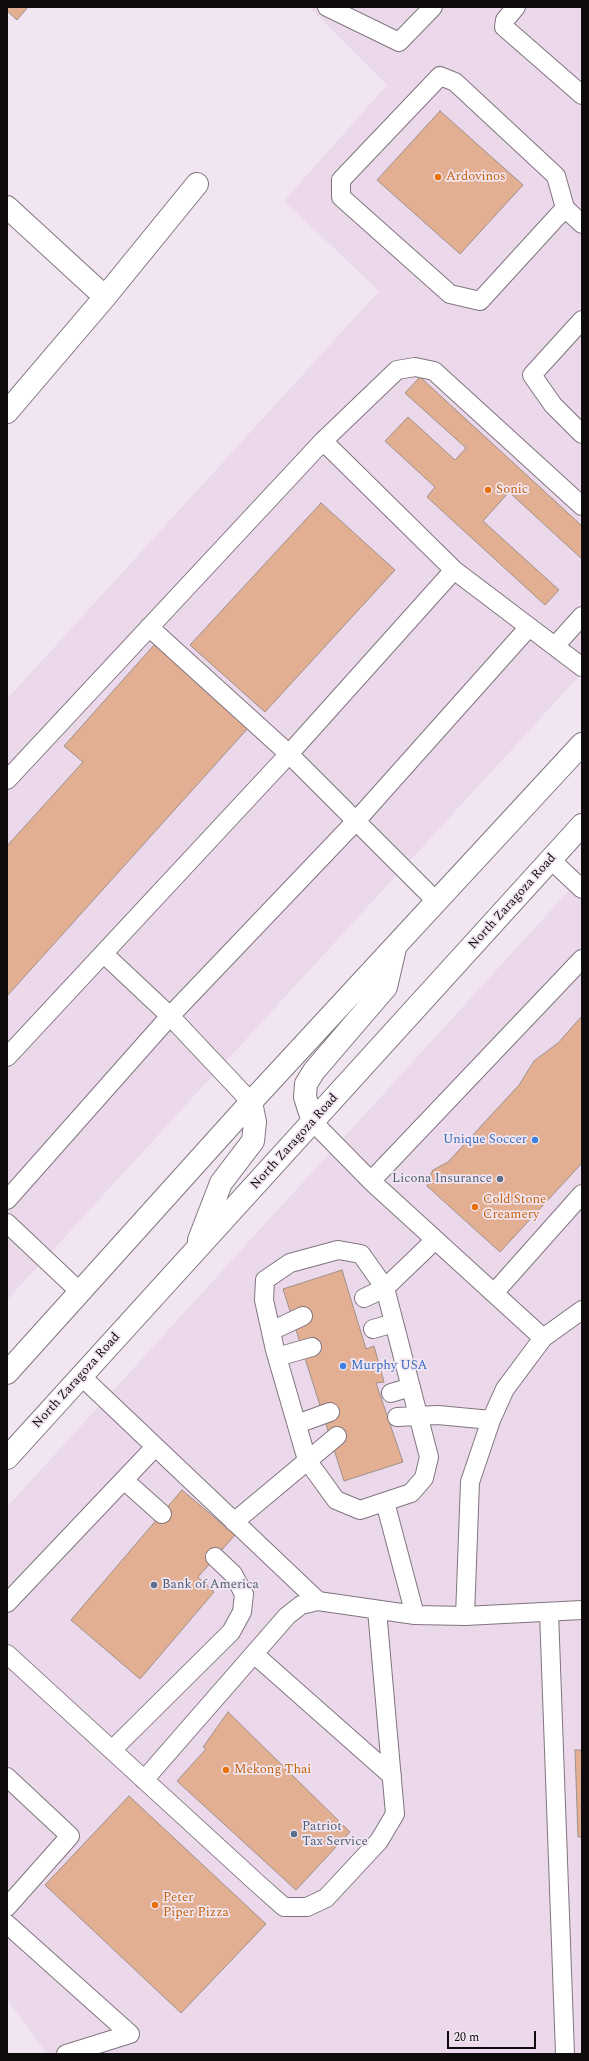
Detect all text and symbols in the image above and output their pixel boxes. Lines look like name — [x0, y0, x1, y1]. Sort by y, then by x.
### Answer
place label: Ardovinos — [446, 169, 506, 185]
marker: Ardovinos — [433, 172, 443, 182]
place label: Sonic — [496, 482, 528, 498]
marker: Sonic — [483, 485, 493, 495]
street label: North Zaragoza Road — [466, 851, 560, 953]
street label: North Zaragoza Road — [248, 1091, 342, 1193]
place label: Unique Soccer — [443, 1132, 527, 1148]
marker: Unique Soccer — [530, 1135, 540, 1145]
place label: Licona Insurance — [392, 1171, 492, 1187]
marker: Licona Insurance — [495, 1174, 505, 1184]
place label: Cold Stone Creamery — [483, 1192, 546, 1223]
marker: Cold Stone Creamery — [470, 1202, 480, 1212]
street label: North Zaragoza Road — [30, 1330, 124, 1432]
place label: Murphy USA — [351, 1358, 427, 1374]
marker: Murphy USA — [338, 1361, 348, 1371]
place label: Bank of America — [162, 1577, 259, 1593]
marker: Bank of America — [149, 1580, 159, 1590]
place label: Mekong Thai — [234, 1762, 311, 1778]
marker: Mekong Thai — [221, 1765, 231, 1775]
place label: Patriot Tax Service — [302, 1819, 368, 1850]
marker: Patriot Tax Service — [289, 1829, 299, 1839]
place label: Peter Piper Pizza — [163, 1890, 229, 1921]
marker: Peter Piper Pizza — [150, 1900, 160, 1910]
scale bar — [449, 2023, 538, 2049]
text: 20 m — [454, 2028, 479, 2047]

